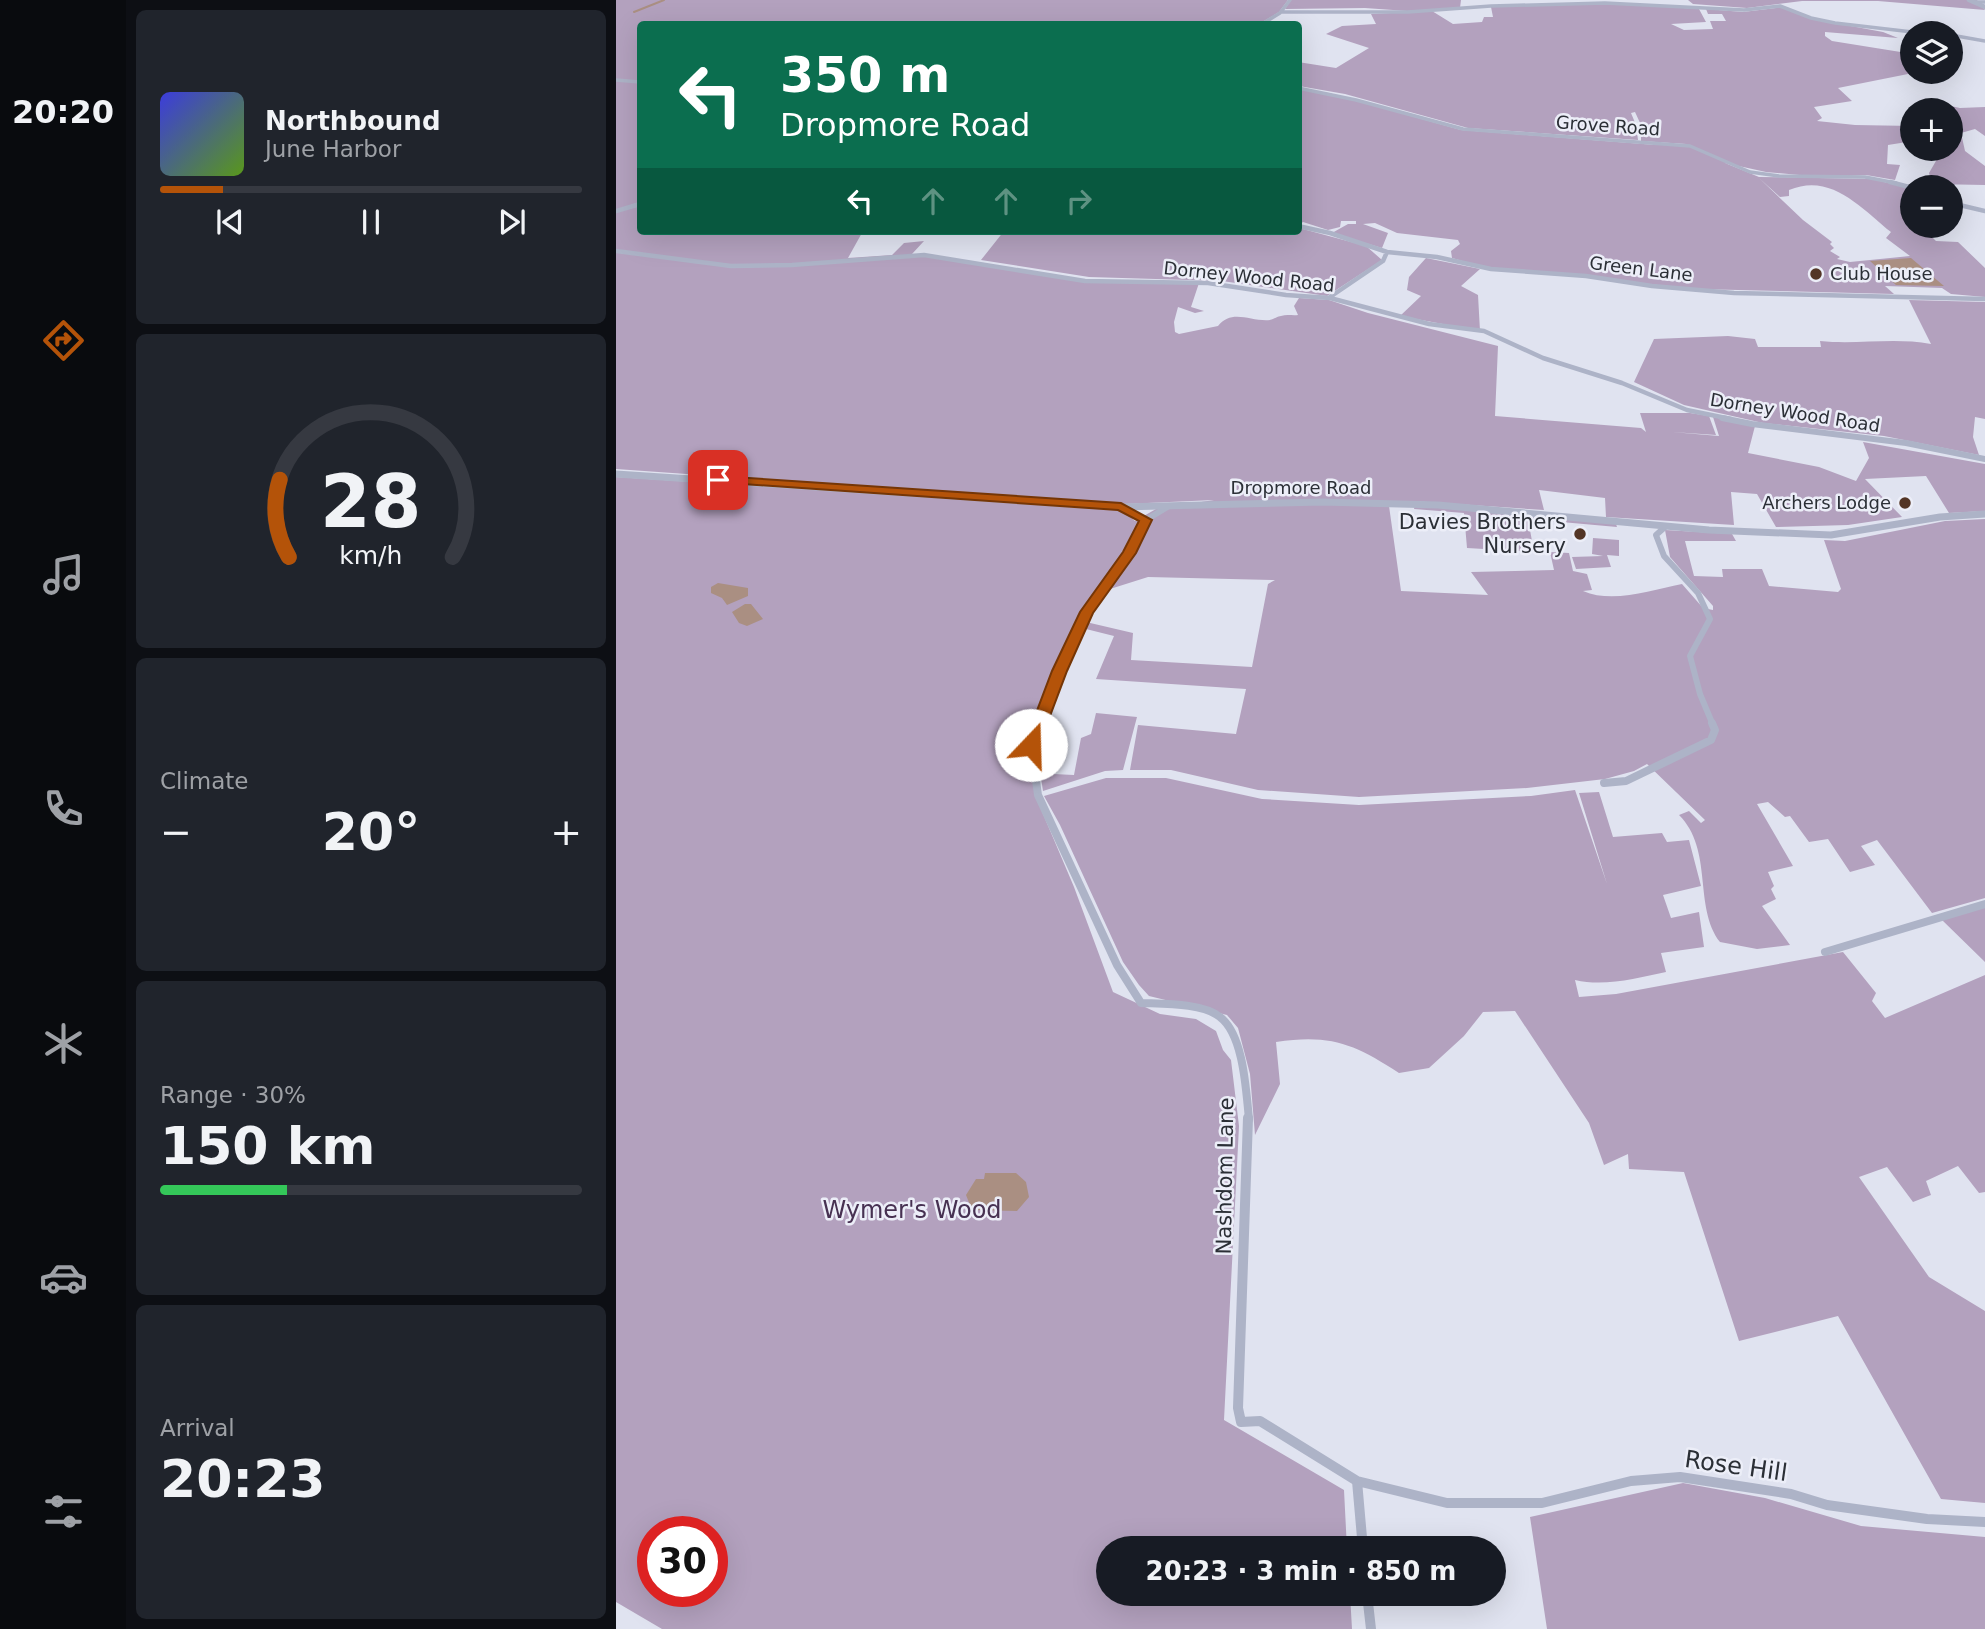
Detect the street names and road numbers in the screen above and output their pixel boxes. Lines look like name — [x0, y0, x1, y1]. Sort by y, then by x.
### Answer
street label: Grove Road — [1555, 111, 1661, 140]
street label: Green Lane — [1588, 252, 1694, 285]
street label: Dorney Wood Road — [1162, 257, 1336, 296]
street label: Dorney Wood Road — [1709, 389, 1882, 436]
street label: Dropmore Road — [1231, 477, 1371, 498]
street label: Nashdom Lane — [1212, 1097, 1238, 1255]
street label: Rose Hill — [1683, 1445, 1789, 1487]

